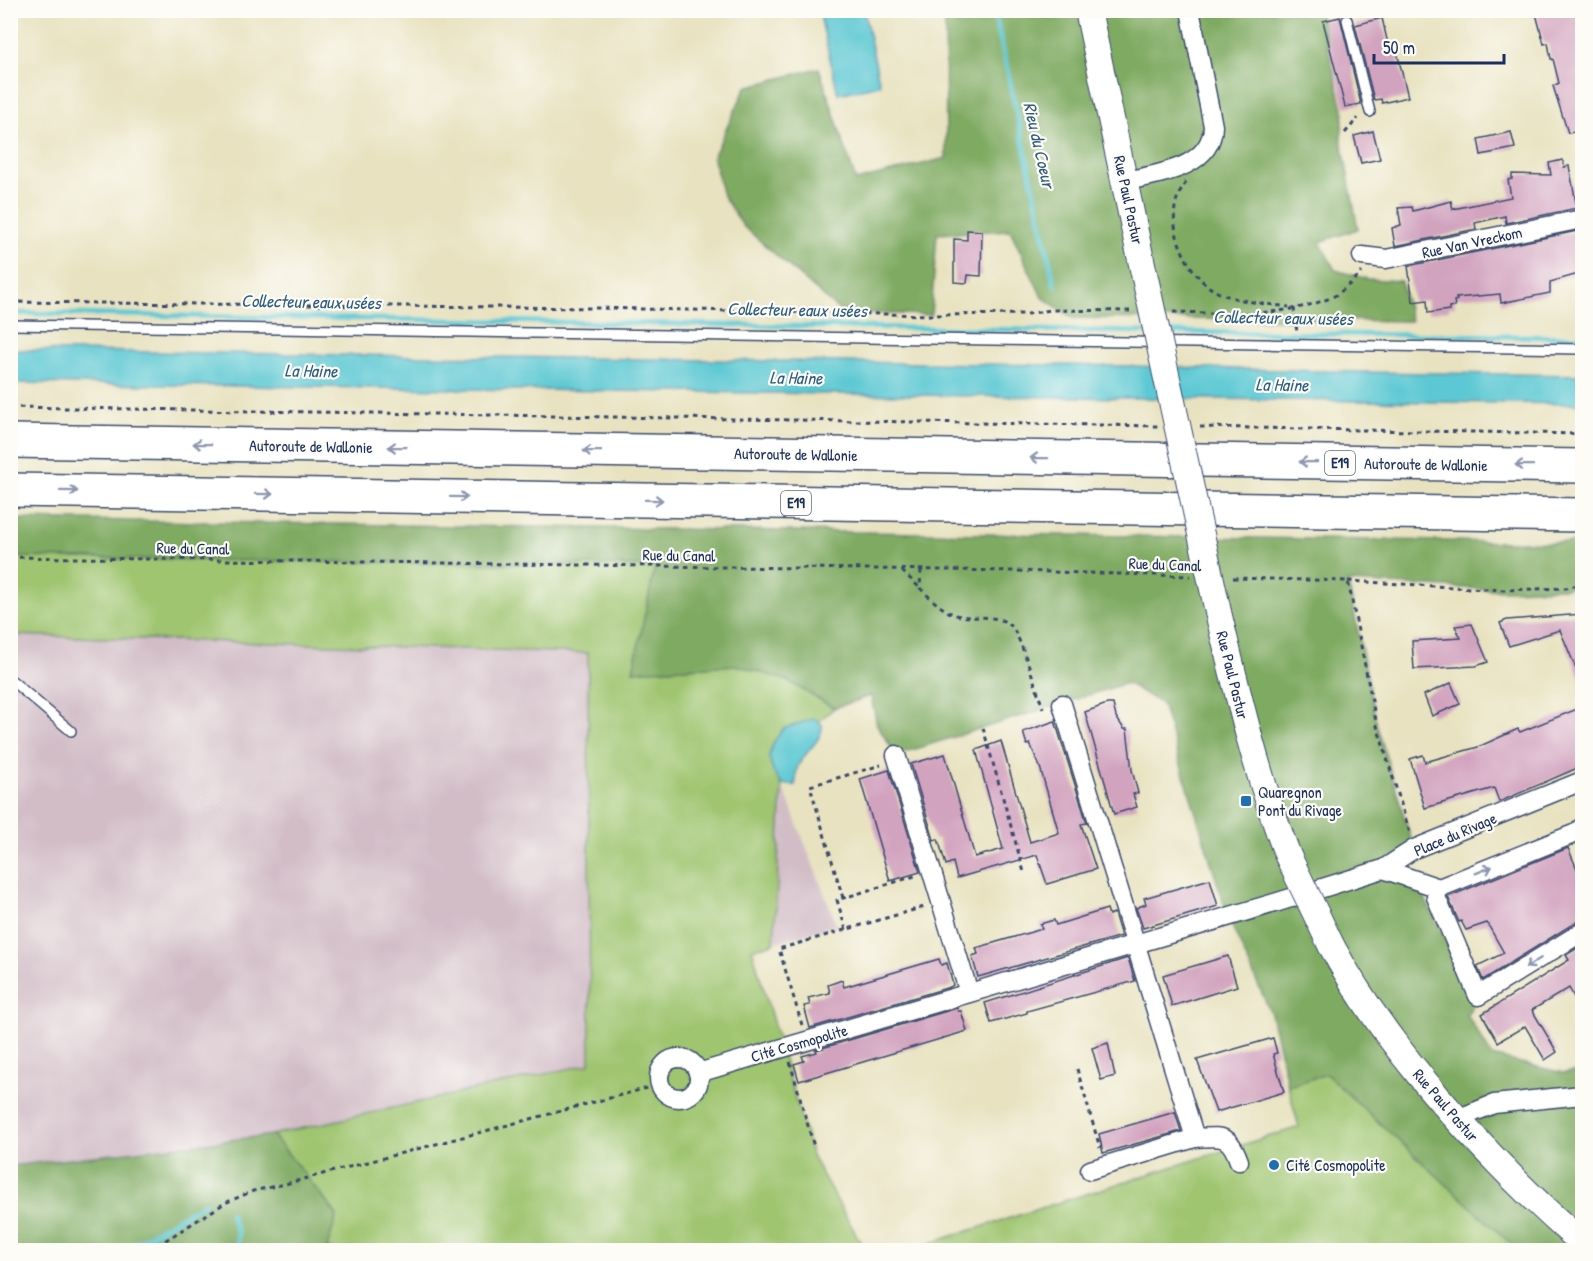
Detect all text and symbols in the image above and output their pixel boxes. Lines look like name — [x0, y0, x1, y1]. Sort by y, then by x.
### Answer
scale bar — [1374, 27, 1504, 65]
text: 50 m — [1383, 35, 1415, 60]
water label: Rieu du Coeur — [1017, 99, 1062, 192]
street label: Rue Paul Pastur — [1109, 154, 1149, 246]
street label: Rue Van Vreckom — [1420, 221, 1524, 263]
water label: Collecteur eaux usées — [241, 288, 383, 315]
water label: Collecteur eaux usées — [727, 296, 869, 323]
water label: Collecteur eaux usées — [1213, 304, 1355, 331]
water label: La Haine — [284, 358, 338, 383]
water label: La Haine — [769, 365, 823, 390]
water label: La Haine — [1255, 372, 1309, 397]
street label: Autoroute de Wallonie — [249, 434, 374, 458]
one-way arrow — [193, 438, 213, 450]
one-way arrow — [388, 442, 408, 453]
street label: Autoroute de Wallonie — [734, 442, 859, 466]
one-way arrow — [583, 445, 603, 456]
road number: E19 — [1325, 451, 1355, 475]
one-way arrow — [1029, 452, 1049, 464]
street label: Autoroute de Wallonie — [1364, 452, 1489, 476]
one-way arrow — [1299, 456, 1319, 468]
one-way arrow — [1515, 460, 1535, 471]
one-way arrow — [58, 485, 78, 497]
one-way arrow — [253, 488, 273, 500]
one-way arrow — [448, 491, 468, 503]
road number: E19 — [781, 491, 811, 515]
one-way arrow — [643, 495, 663, 506]
street label: Rue du Canal — [156, 536, 230, 560]
street label: Rue du Canal — [642, 543, 716, 567]
street label: Rue du Canal — [1128, 552, 1203, 576]
street label: Rue Paul Pastur — [1211, 629, 1255, 721]
place label: Quaregnon Pont du Rivage — [1258, 781, 1343, 821]
marker: Quaregnon Pont du Rivage — [1239, 794, 1253, 808]
street label: Place du Rivage — [1410, 806, 1500, 861]
one-way arrow — [1474, 864, 1493, 875]
one-way arrow — [1525, 957, 1542, 969]
street label: Cité Cosmopolite — [748, 1019, 851, 1067]
street label: Rue Paul Pastur — [1408, 1064, 1484, 1146]
place label: Cité Cosmopolite — [1286, 1154, 1386, 1176]
marker: Cité Cosmopolite — [1267, 1158, 1281, 1172]

